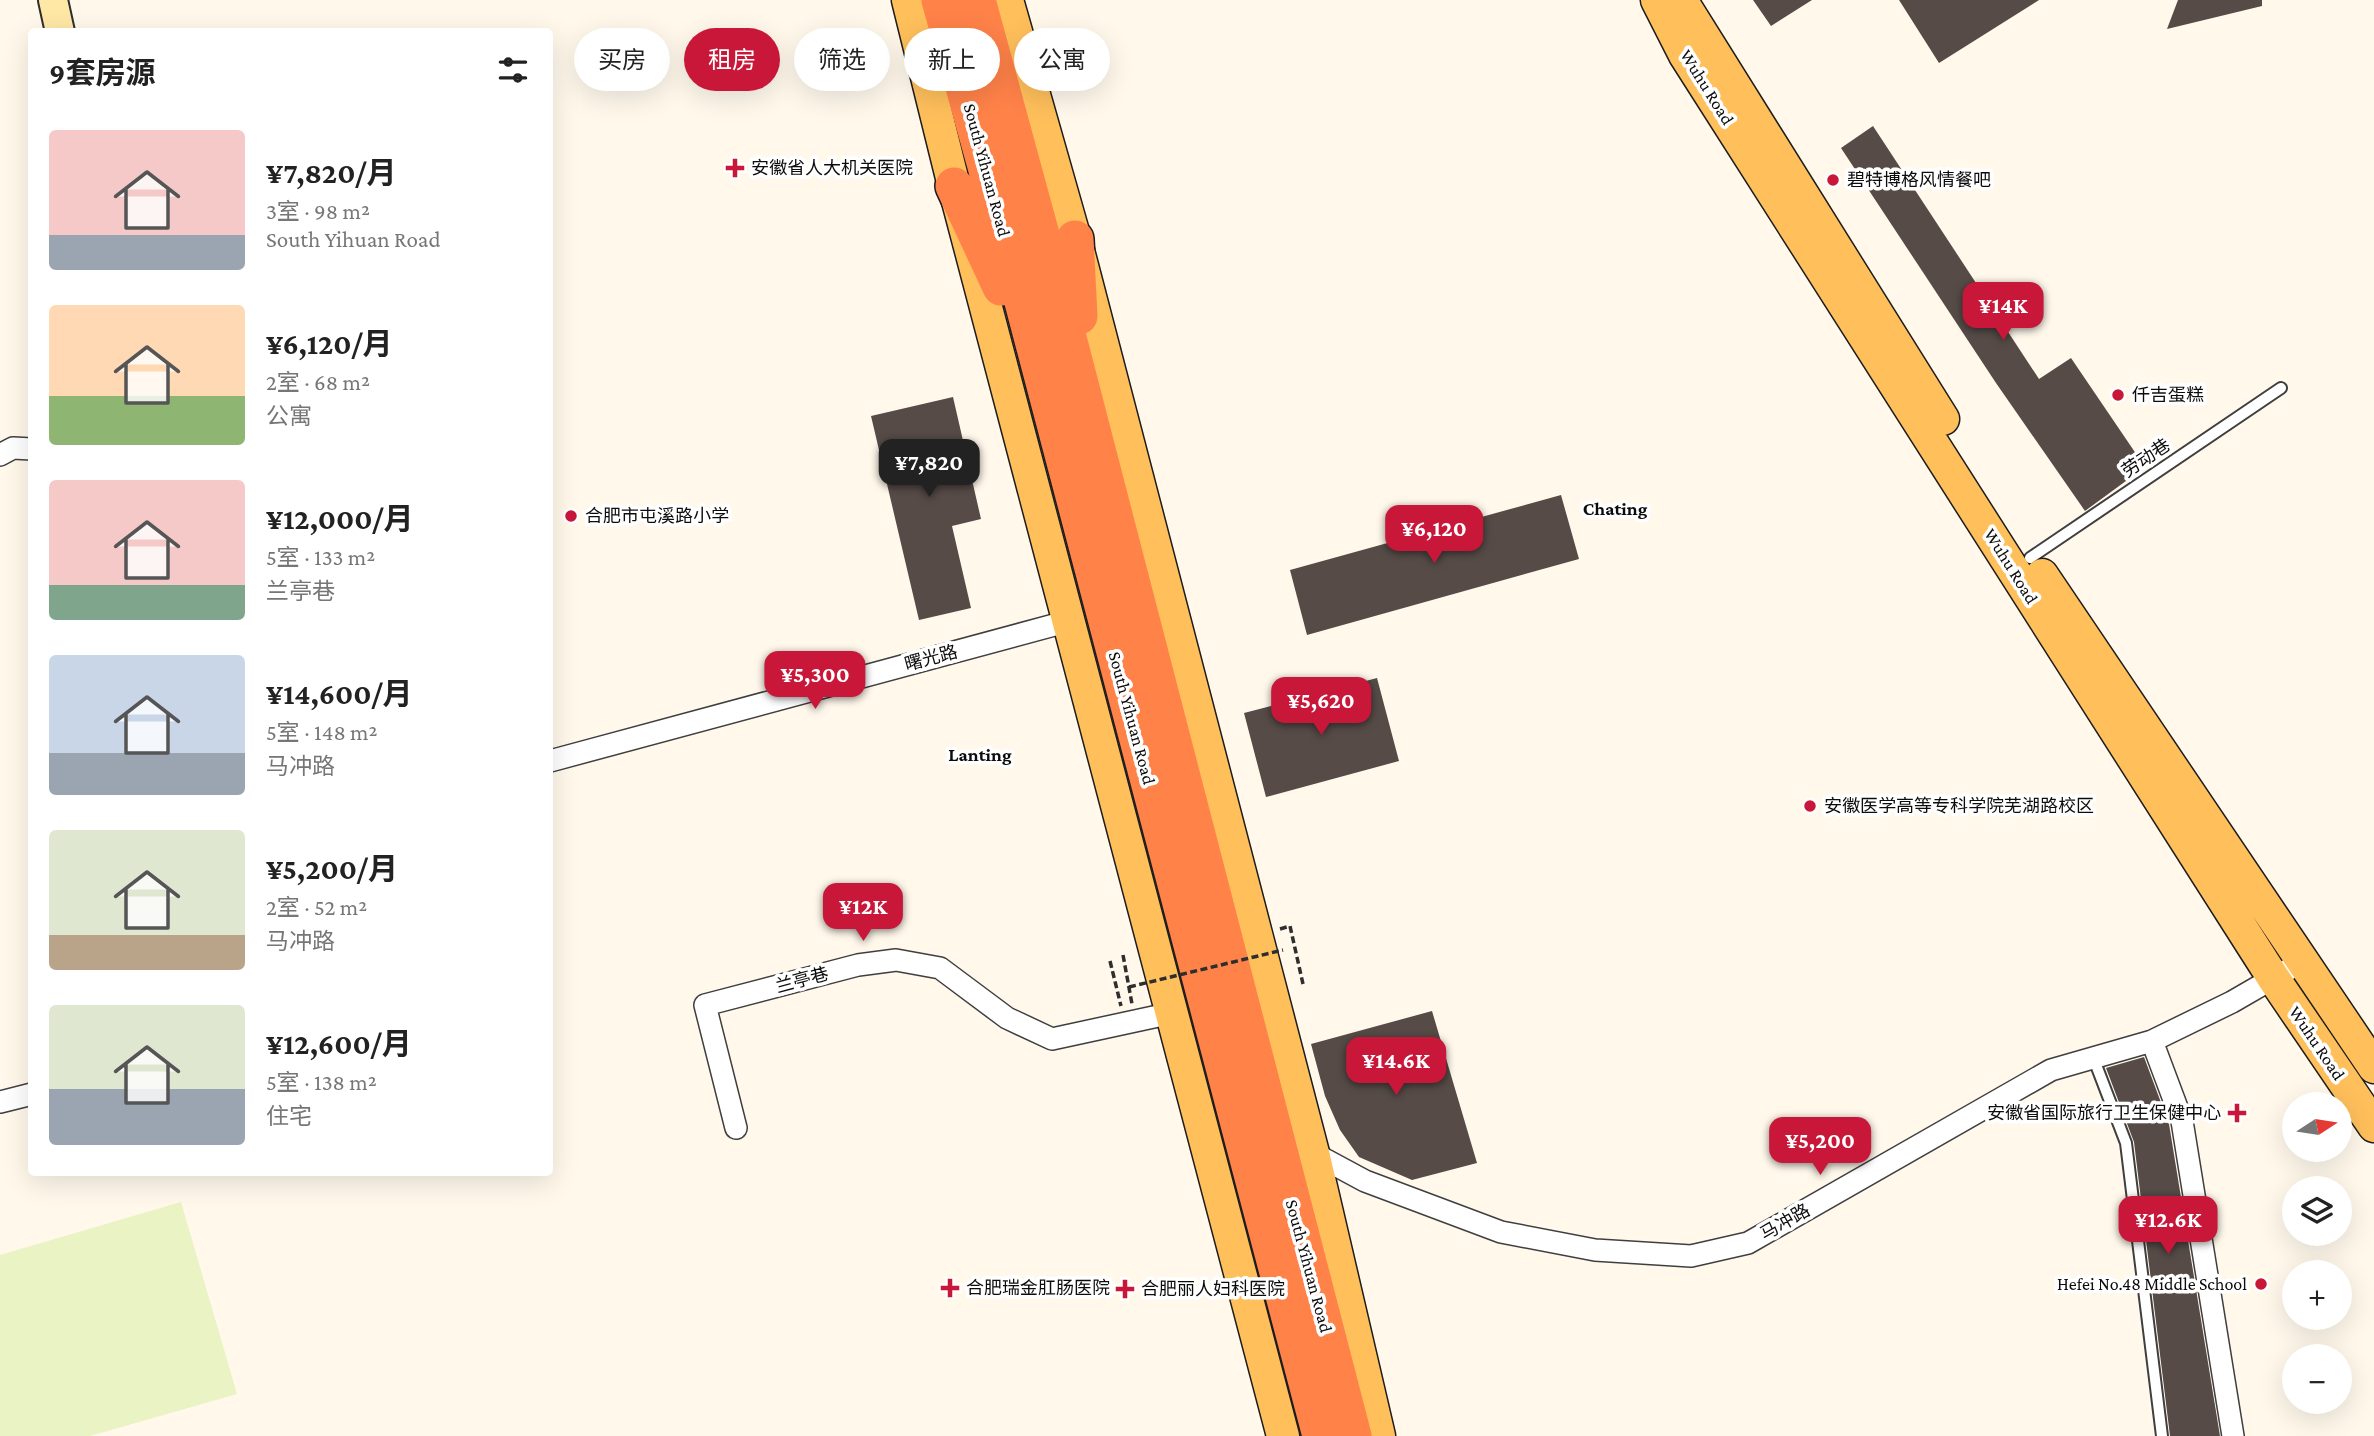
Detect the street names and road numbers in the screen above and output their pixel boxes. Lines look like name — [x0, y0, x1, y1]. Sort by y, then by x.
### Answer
street label: Wuhu Road — [1676, 46, 1738, 129]
street label: South Yihuan Road — [960, 101, 1014, 239]
street label: 劳动巷 — [2118, 435, 2174, 481]
street label: Wuhu Road — [1980, 525, 2042, 608]
street label: 曙光路 — [902, 641, 960, 675]
street label: South Yihuan Road — [1105, 649, 1159, 787]
street label: 兰亭巷 — [773, 963, 831, 997]
street label: Wuhu Road — [2285, 1002, 2349, 1084]
street label: South Yihuan Road — [1282, 1197, 1336, 1335]
street label: 马冲路 — [1757, 1200, 1813, 1244]

